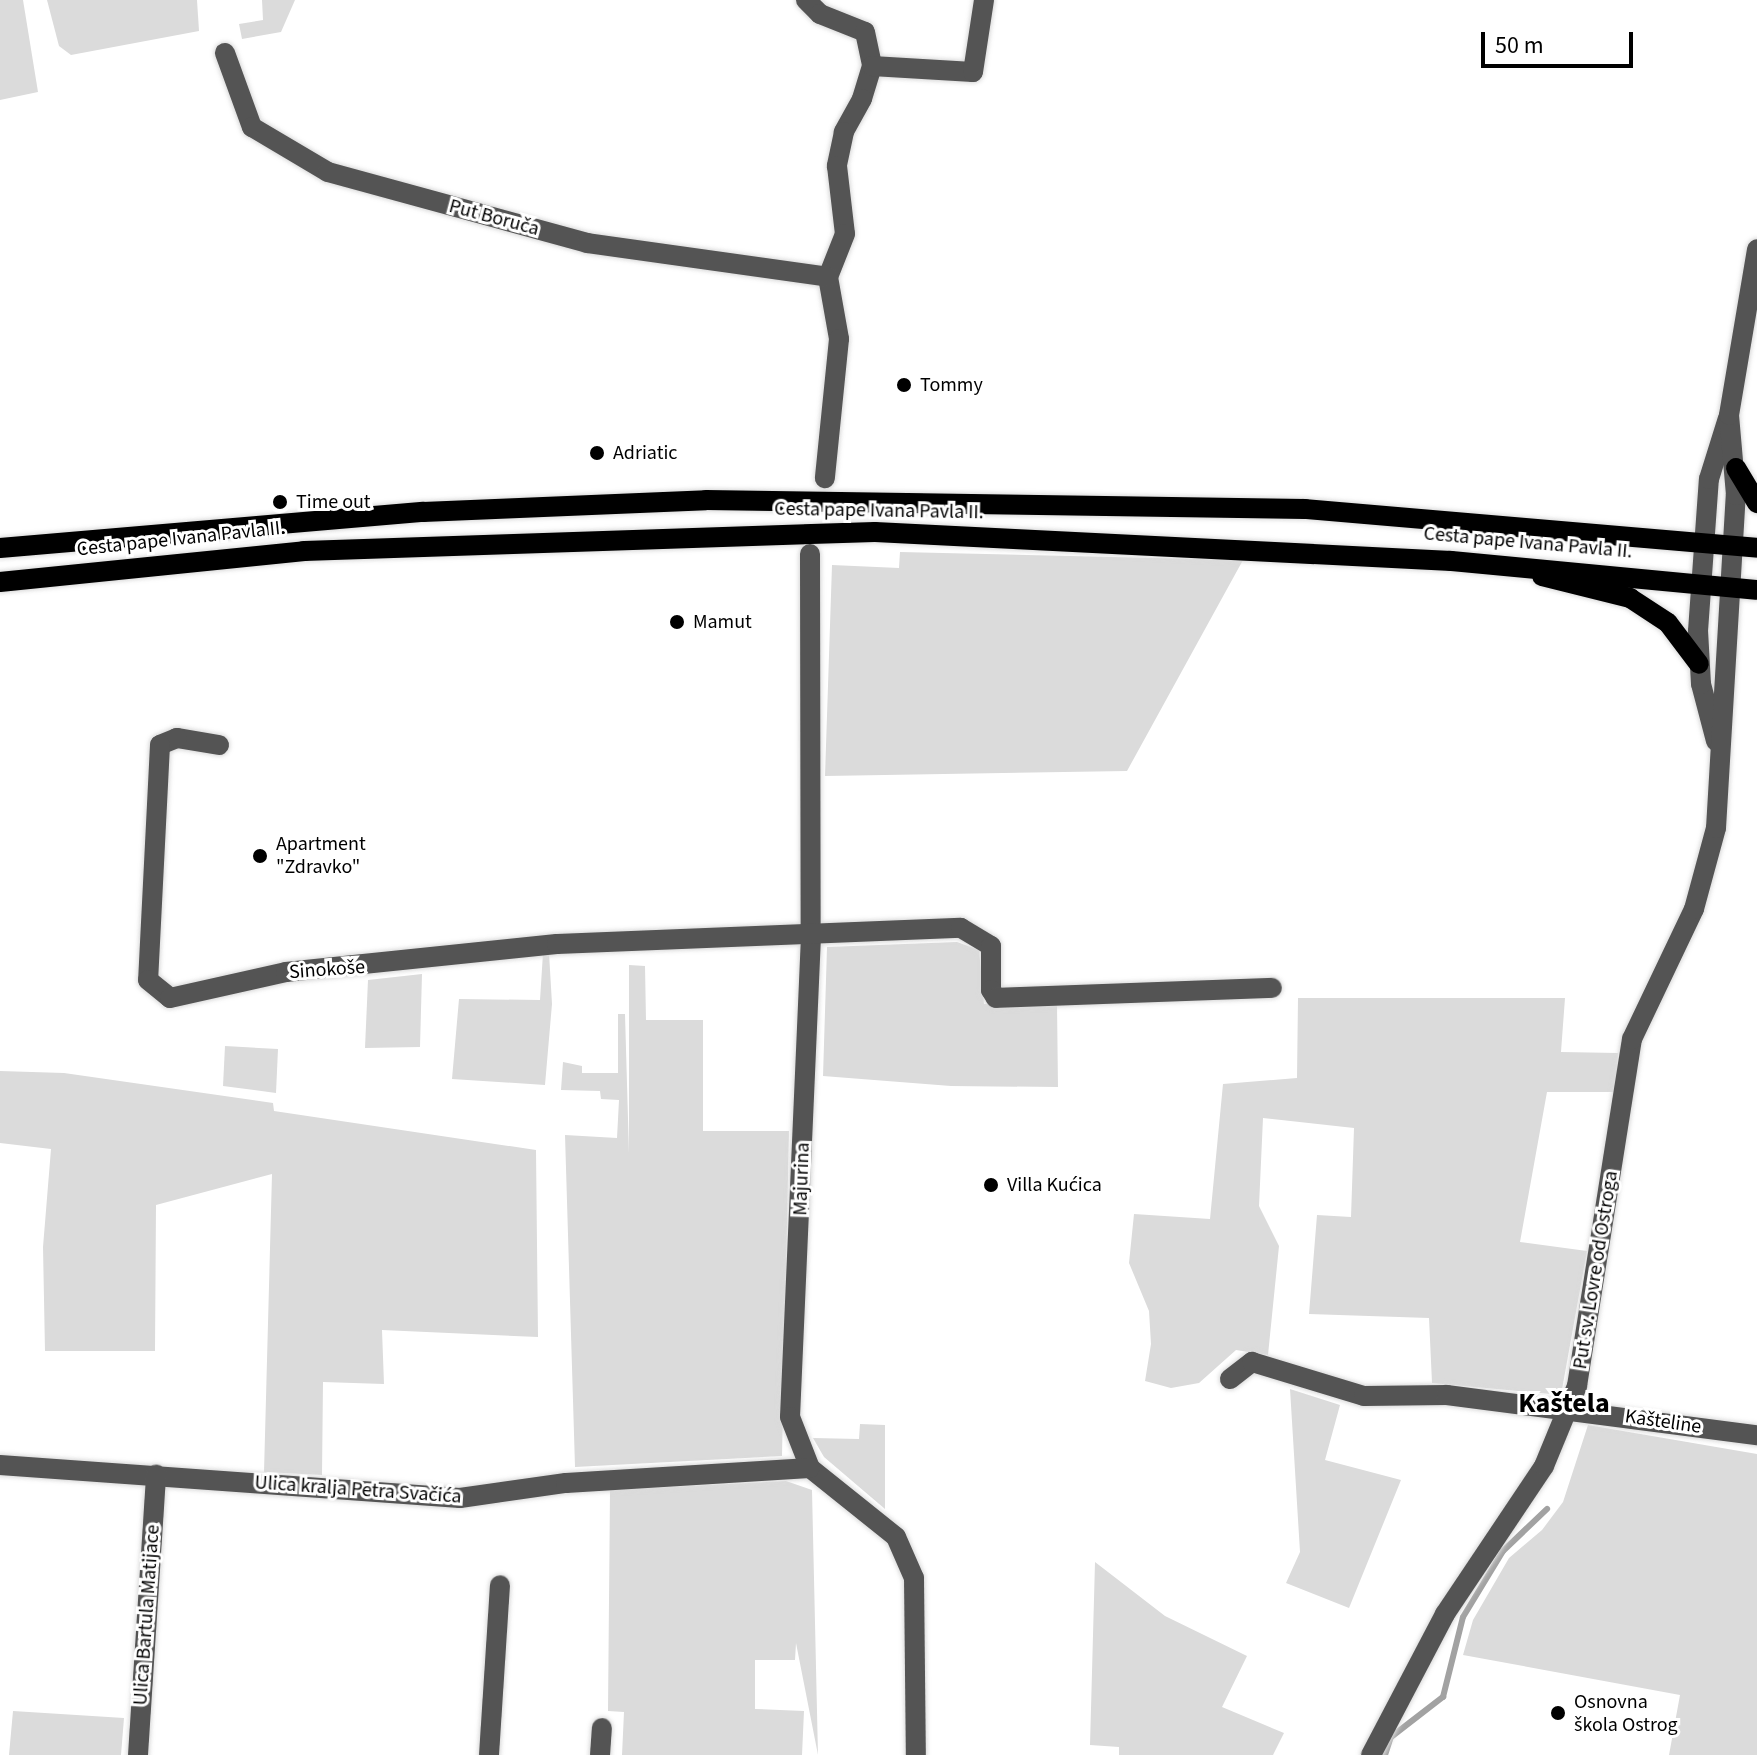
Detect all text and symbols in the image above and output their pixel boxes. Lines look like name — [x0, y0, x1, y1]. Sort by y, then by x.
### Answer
scale bar — [1485, 16, 1637, 66]
text: 50 m — [1495, 28, 1544, 63]
street label: Put Boruča — [446, 194, 542, 242]
place label: Tommy — [920, 373, 983, 397]
marker: Tommy — [895, 376, 913, 394]
place label: Adriatic — [613, 441, 677, 465]
marker: Adriatic — [588, 444, 606, 462]
place label: Time out — [296, 490, 371, 514]
marker: Time out — [271, 493, 289, 511]
street label: Cesta pape Ivana Pavla II. — [774, 497, 984, 525]
street label: Cesta pape Ivana Pavla II. — [76, 516, 286, 562]
street label: Cesta pape Ivana Pavla II. — [1423, 522, 1633, 564]
place label: Mamut — [693, 610, 752, 634]
marker: Mamut — [668, 613, 686, 631]
place label: Apartment "Zdravko" — [276, 832, 366, 879]
marker: Apartment "Zdravko" — [251, 847, 269, 865]
street label: Sinokoše — [288, 955, 366, 985]
street label: Majurina — [789, 1142, 815, 1216]
street label: Put sv. Lovre od Ostroga — [1568, 1169, 1624, 1371]
place label: Villa Kućica — [1007, 1173, 1102, 1197]
marker: Villa Kućica — [982, 1176, 1000, 1194]
district label: Kaštela — [1518, 1386, 1610, 1420]
street label: Kašteline — [1623, 1405, 1703, 1439]
street label: Ulica kralja Petra Svačića — [254, 1471, 462, 1509]
street label: Ulica Bartula Matijace — [129, 1524, 165, 1706]
place label: Osnovna škola Ostrog — [1574, 1690, 1678, 1737]
marker: Osnovna škola Ostrog — [1549, 1704, 1567, 1722]

